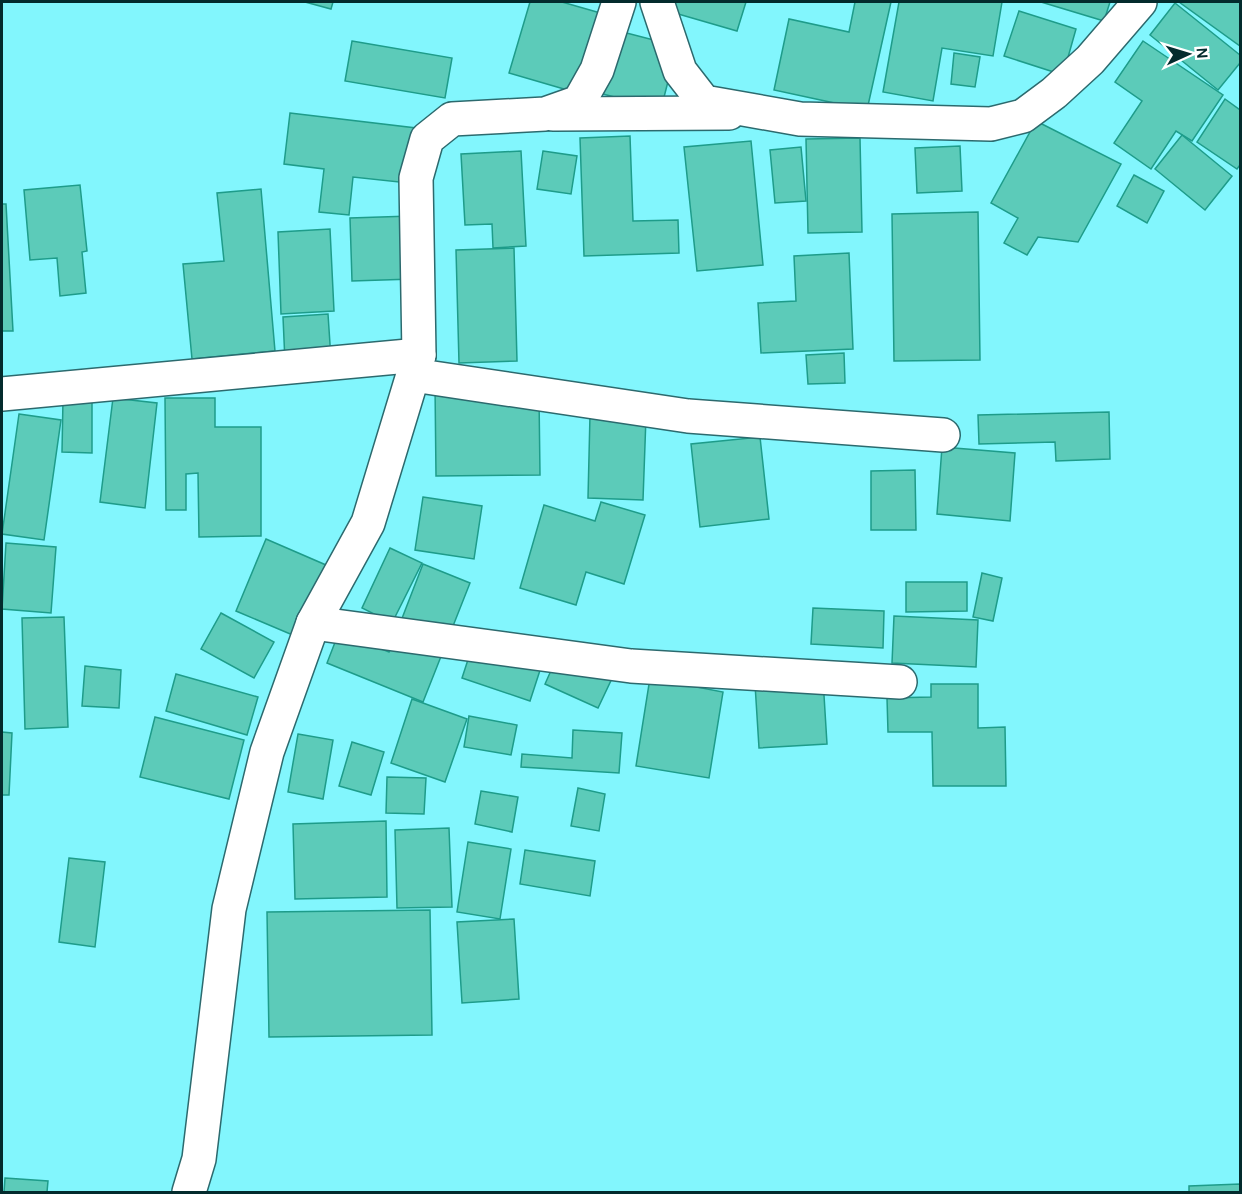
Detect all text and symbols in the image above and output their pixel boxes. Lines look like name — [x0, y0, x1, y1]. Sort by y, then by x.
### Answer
north arrow — [1158, 24, 1218, 84]
text: N — [1193, 47, 1212, 59]

